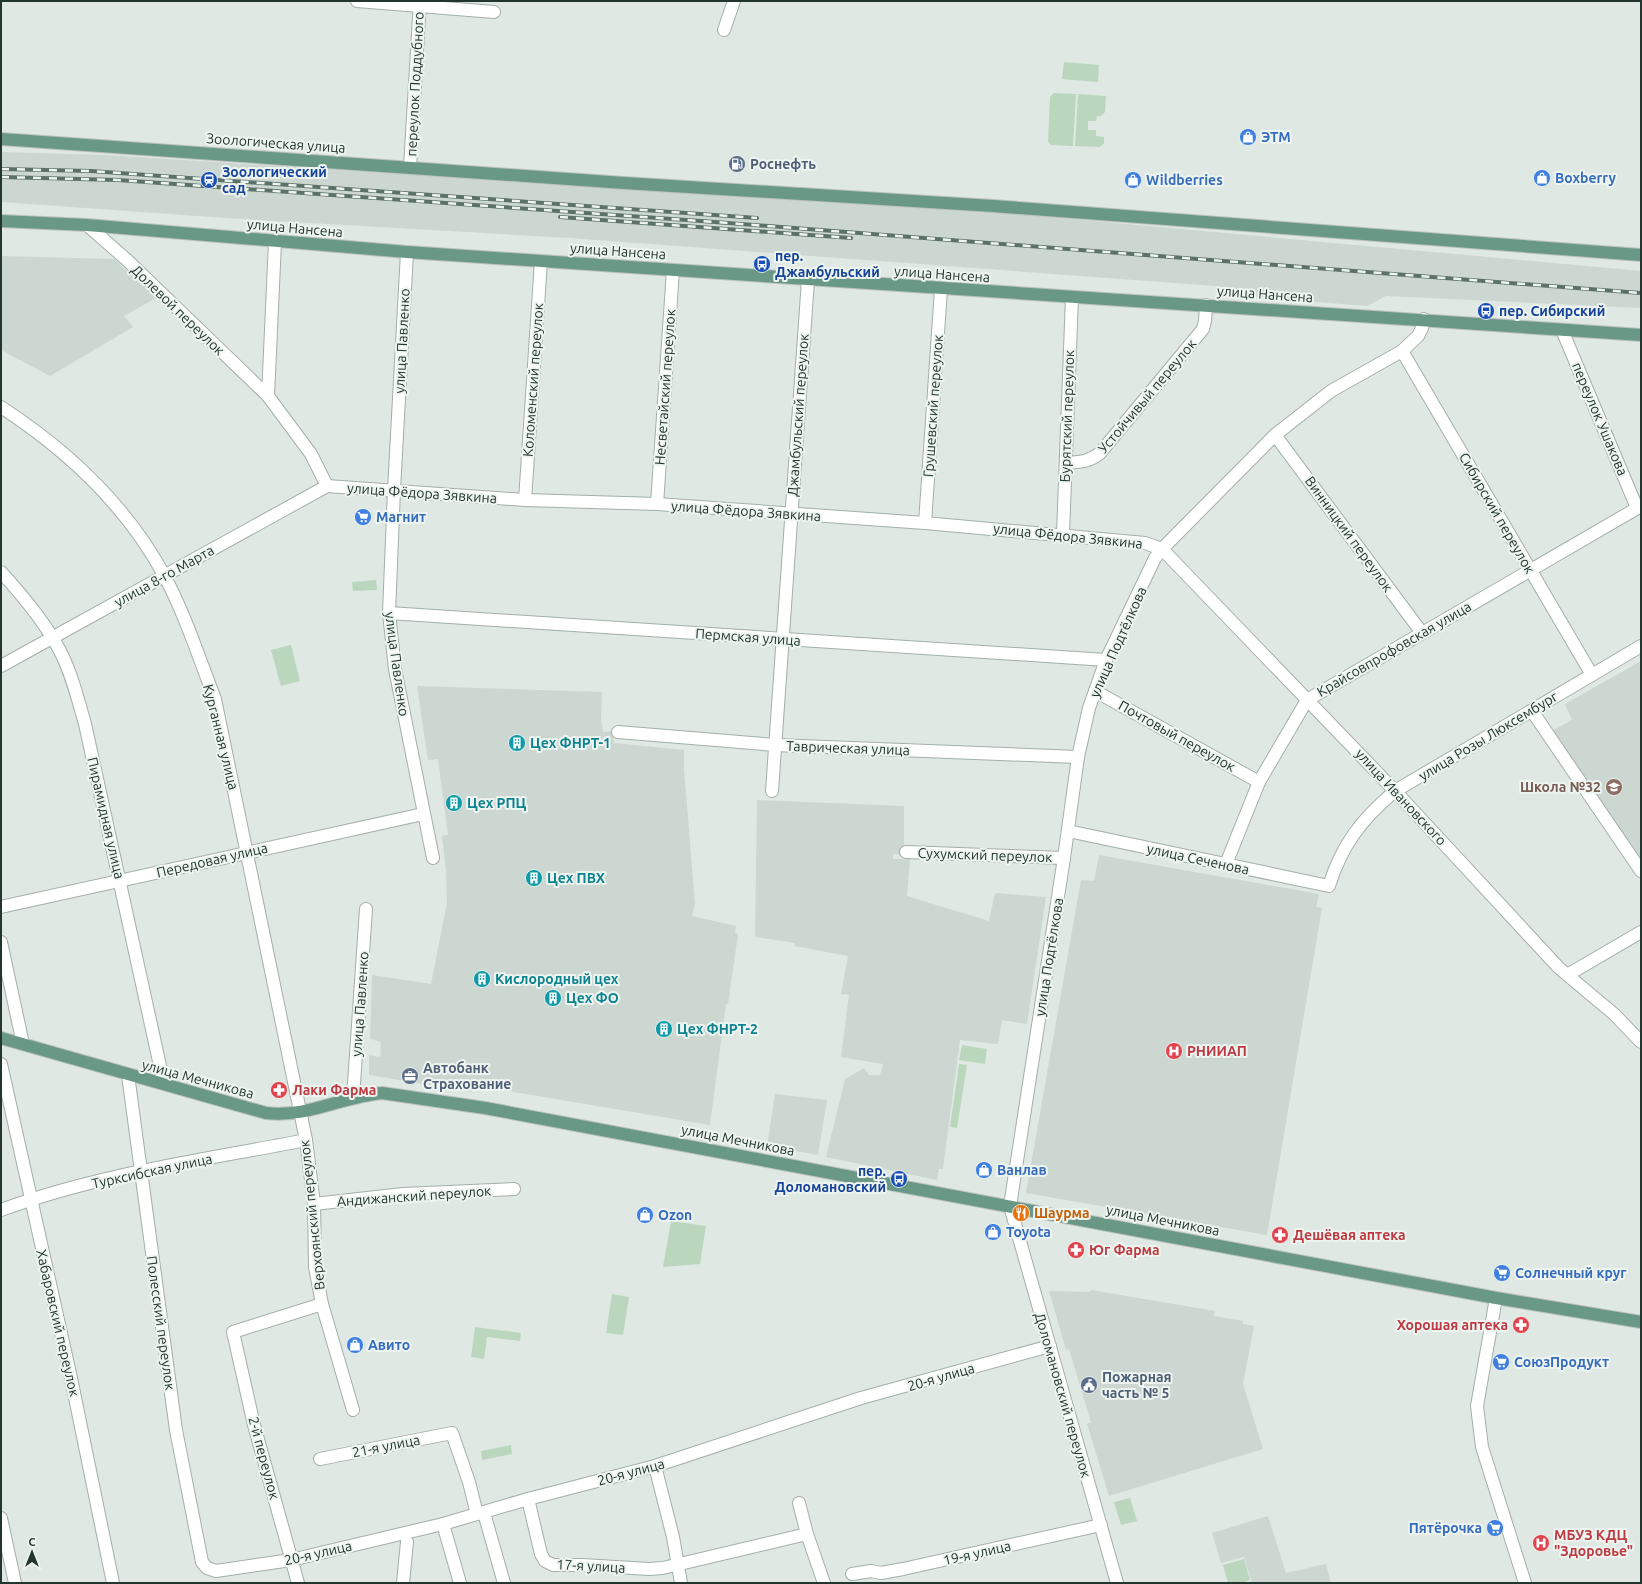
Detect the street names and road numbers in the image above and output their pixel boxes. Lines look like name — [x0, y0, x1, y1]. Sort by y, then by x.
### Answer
street label: переулок Поддубного — [403, 11, 427, 157]
street label: Зоологическая улица — [206, 130, 346, 156]
street label: улица Нансена — [246, 216, 344, 240]
street label: улица Нансена — [569, 240, 667, 262]
street label: Долевой переулок — [128, 262, 228, 358]
street label: улица Нансена — [893, 263, 991, 285]
street label: улица Нансена — [1216, 283, 1314, 305]
street label: улица Павленко — [391, 288, 413, 394]
street label: Коломенский переулок — [520, 302, 546, 458]
street label: Несветайский переулок — [652, 308, 678, 466]
street label: Джамбульский переулок — [784, 333, 812, 497]
street label: Грушевский переулок — [920, 334, 946, 478]
street label: Устойчивый переулок — [1095, 336, 1199, 456]
street label: Бурятский переулок — [1057, 349, 1077, 483]
street label: переулок Ушакова — [1569, 360, 1631, 478]
street label: Сибирский переулок — [1456, 450, 1538, 576]
street label: Винницкий переулок — [1302, 473, 1396, 595]
street label: улица Фёдора Зявкина — [346, 480, 498, 506]
street label: улица Фёдора Зявкина — [670, 498, 822, 524]
street label: улица Фёдора Зявкина — [992, 520, 1144, 552]
street label: улица 8-го Марта — [111, 542, 217, 610]
street label: улица Подтёлкова — [1086, 584, 1150, 700]
street label: Крайсовпрофовская улица — [1314, 598, 1474, 700]
street label: улица Павленко — [382, 611, 412, 717]
street label: Пермская улица — [695, 625, 801, 649]
street label: Курганная улица — [200, 682, 242, 792]
street label: улица Розы Люксембург — [1416, 688, 1561, 784]
street label: Почтовый переулок — [1116, 697, 1238, 775]
street label: Таврическая улица — [786, 738, 910, 758]
street label: улица Ивановского — [1352, 745, 1450, 849]
street label: Пирамидная улица — [84, 756, 128, 880]
street label: Передовая улица — [155, 839, 269, 881]
street label: улица Сеченова — [1145, 840, 1251, 878]
street label: Сухумский переулок — [917, 845, 1053, 865]
street label: улица Подтёлкова — [1032, 897, 1066, 1017]
street label: улица Павленко — [348, 951, 372, 1057]
street label: улица Мечникова — [140, 1056, 256, 1102]
street label: улица Мечникова — [680, 1121, 796, 1159]
street label: Верхоянский переулок — [296, 1139, 328, 1291]
street label: Турксибская улица — [90, 1150, 214, 1192]
street label: Андижанский переулок — [336, 1183, 492, 1209]
street label: улица Мечникова — [1105, 1201, 1221, 1239]
street label: Хабаровский переулок — [33, 1248, 83, 1398]
street label: Полесский переулок — [144, 1255, 178, 1391]
street label: Доломановский переулок — [1032, 1311, 1094, 1479]
street label: 20-я улица — [906, 1360, 976, 1394]
street label: 2-й переулок — [245, 1415, 283, 1501]
street label: 21-я улица — [351, 1432, 421, 1460]
street label: 20-я улица — [596, 1455, 666, 1489]
street label: 20-я улица — [283, 1537, 353, 1569]
street label: 19-я улица — [942, 1537, 1012, 1569]
street label: 17-я улица — [556, 1556, 626, 1576]

